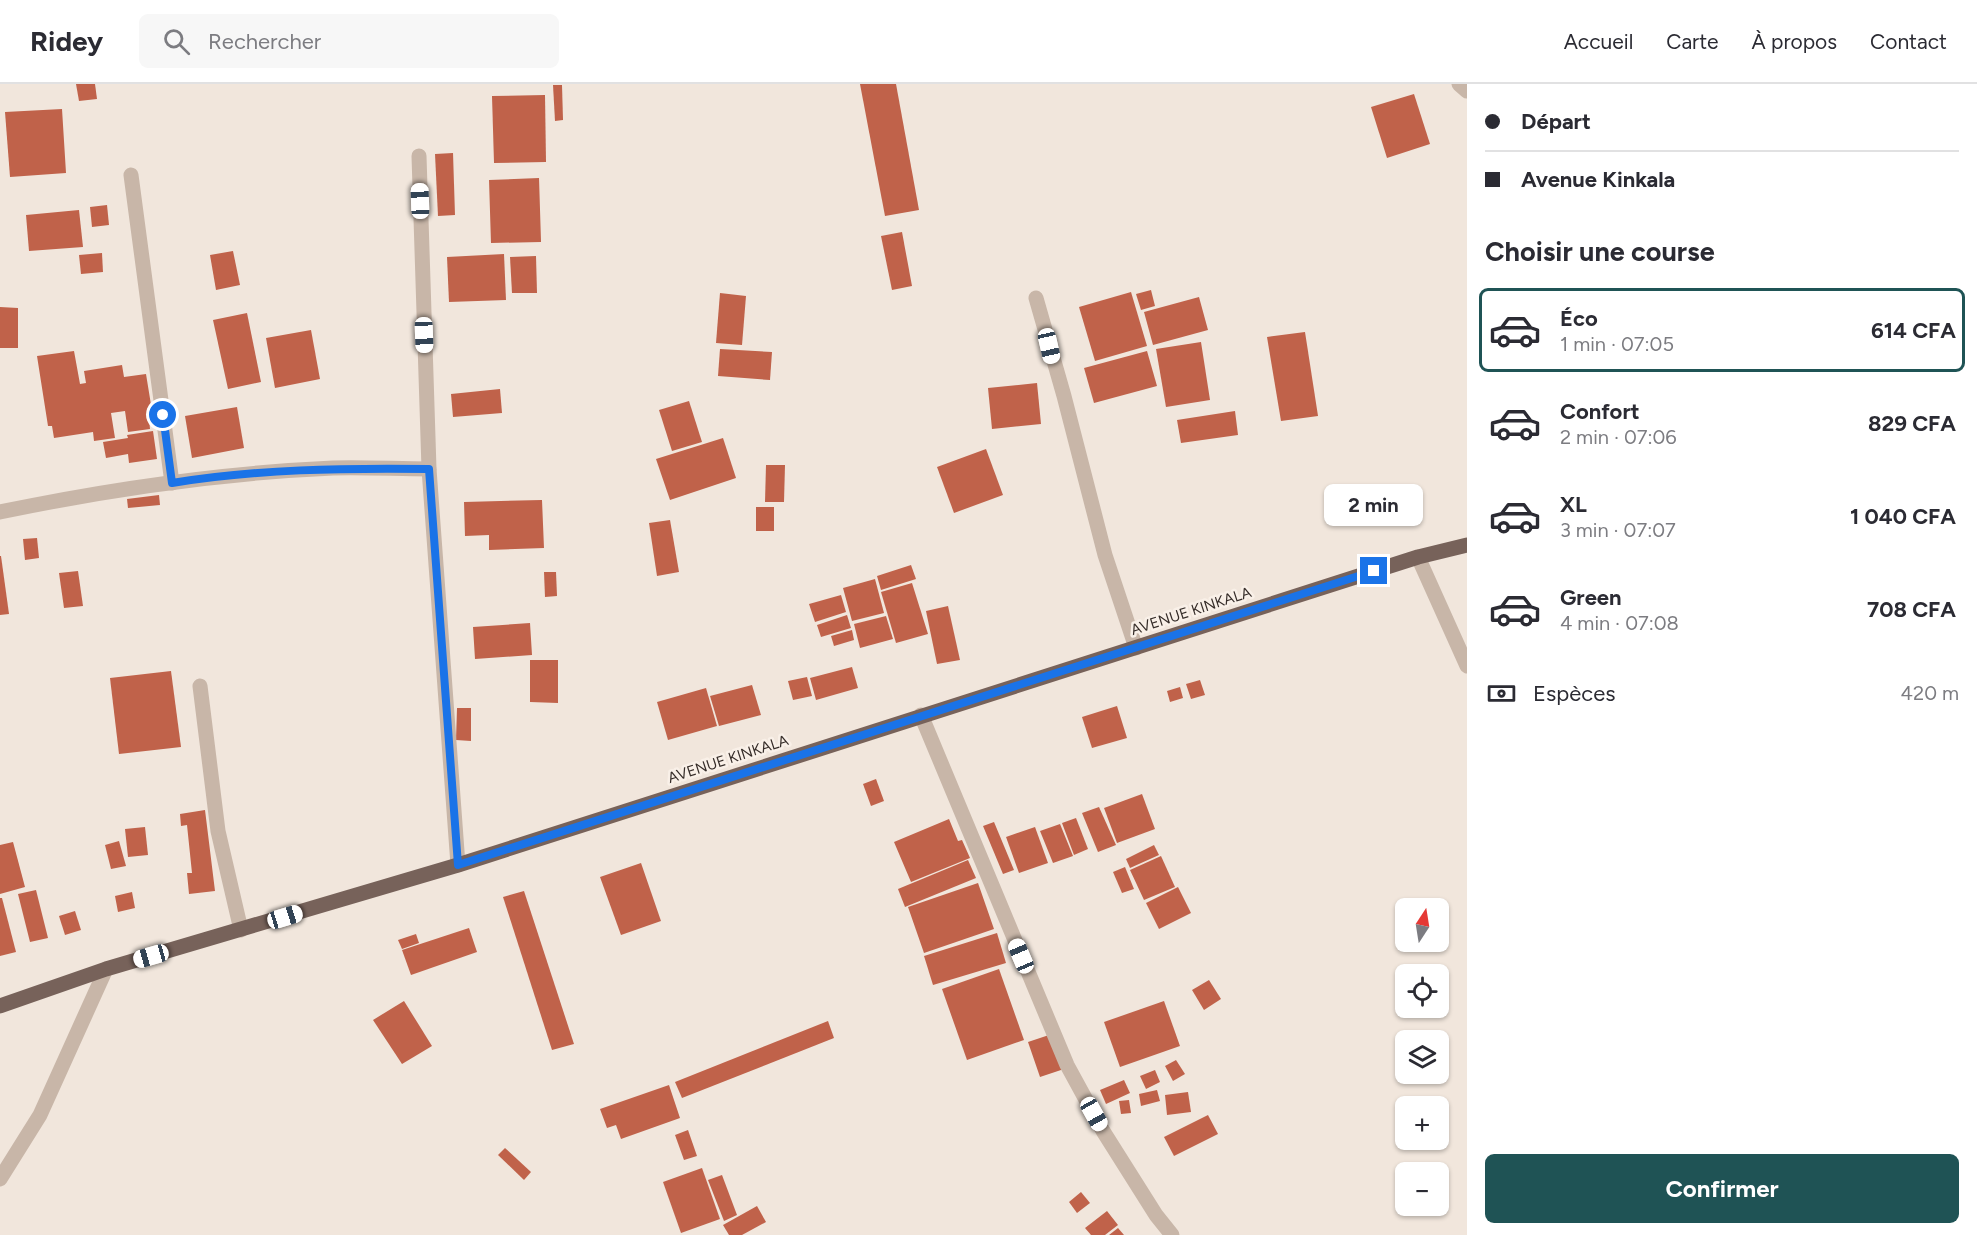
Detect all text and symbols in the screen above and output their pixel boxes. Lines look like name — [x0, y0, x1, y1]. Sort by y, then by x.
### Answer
search box — [139, 14, 559, 68]
text: Ridey — [30, 24, 103, 58]
icon: search — [160, 25, 193, 58]
text: Rechercher — [208, 28, 321, 55]
text: Accueil — [1564, 29, 1633, 54]
text: Carte — [1666, 29, 1719, 54]
text: À propos — [1752, 29, 1837, 54]
text: Contact — [1870, 29, 1947, 54]
text: Départ — [1521, 108, 1591, 135]
text: Avenue Kinkala — [1521, 166, 1675, 193]
car — [410, 183, 430, 219]
text: Choisir une course — [1485, 235, 1715, 268]
icon: car — [1488, 303, 1542, 357]
text: Éco — [1560, 305, 1598, 332]
car — [414, 317, 434, 353]
text: 614 CFA — [1871, 317, 1956, 344]
car — [1036, 326, 1062, 366]
text: 1 min · 07:05 — [1560, 332, 1674, 356]
icon: car — [1488, 396, 1542, 450]
text: Confort — [1560, 398, 1640, 425]
route start — [149, 401, 176, 428]
text: 829 CFA — [1868, 410, 1956, 437]
text: 2 min · 07:06 — [1560, 425, 1677, 449]
callout: 2 min — [1324, 484, 1424, 526]
icon: car — [1488, 489, 1542, 543]
text: XL — [1560, 491, 1587, 518]
text: 2 min — [1348, 493, 1399, 517]
text: 1 040 CFA — [1850, 503, 1956, 530]
text: 3 min · 07:07 — [1560, 518, 1676, 542]
route end — [1360, 557, 1387, 584]
icon: car — [1488, 582, 1542, 636]
street label: AVENUE KINKALA — [1128, 583, 1254, 639]
text: Green — [1560, 584, 1622, 611]
text: 708 CFA — [1867, 596, 1956, 623]
text: 4 min · 07:08 — [1560, 611, 1679, 635]
icon: cash — [1485, 677, 1518, 710]
text: Espèces — [1533, 680, 1615, 707]
text: 420 m — [1901, 681, 1959, 705]
street label: AVENUE KINKALA — [665, 731, 791, 787]
north arrow — [1395, 898, 1449, 952]
map controls — [1395, 898, 1449, 1216]
car — [265, 903, 305, 931]
car — [1006, 936, 1036, 976]
car — [131, 942, 171, 970]
button: locate — [1395, 964, 1449, 1018]
button: layers — [1395, 1030, 1449, 1084]
car — [1077, 1094, 1111, 1134]
button: + — [1395, 1096, 1449, 1150]
button: Confirmer — [1485, 1154, 1959, 1223]
button: − — [1395, 1162, 1449, 1216]

